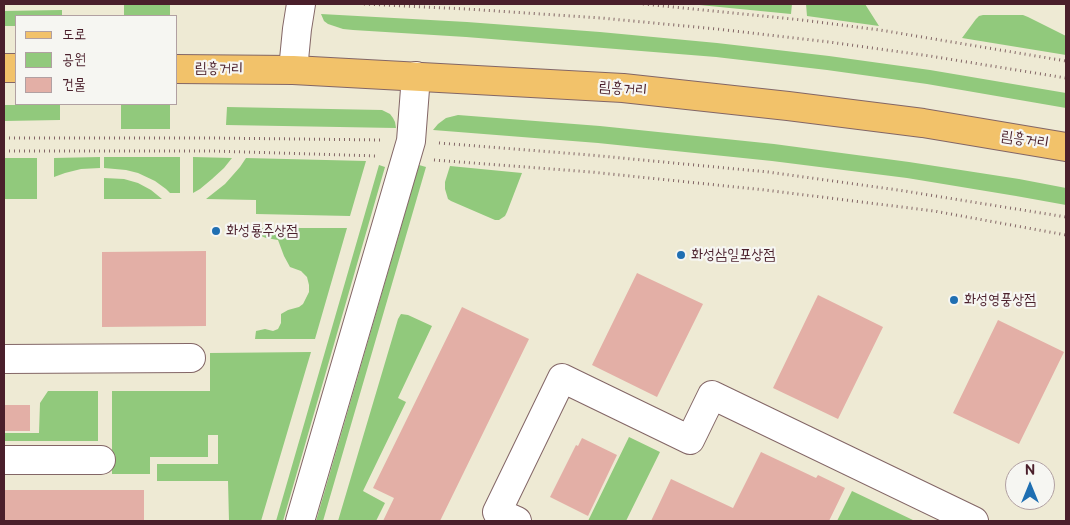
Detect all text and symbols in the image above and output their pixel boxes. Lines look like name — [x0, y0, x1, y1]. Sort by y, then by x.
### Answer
legend — [15, 15, 178, 105]
text: 도로 — [62, 25, 86, 44]
text: 공원 — [62, 50, 86, 69]
street label: 림흥거리 — [195, 60, 243, 78]
text: 건물 — [62, 75, 86, 94]
street label: 림흥거리 — [598, 78, 648, 100]
street label: 림흥거리 — [1000, 127, 1050, 153]
place label: 화성룡주상점 — [226, 222, 298, 240]
marker: 화성룡주상점 — [210, 225, 222, 237]
place label: 화성삼일포상점 — [691, 246, 775, 264]
marker: 화성삼일포상점 — [675, 249, 687, 261]
place label: 화성영풍상점 — [964, 291, 1036, 309]
marker: 화성영풍상점 — [948, 294, 960, 306]
north arrow — [1005, 460, 1055, 510]
text: N — [1025, 462, 1035, 479]

